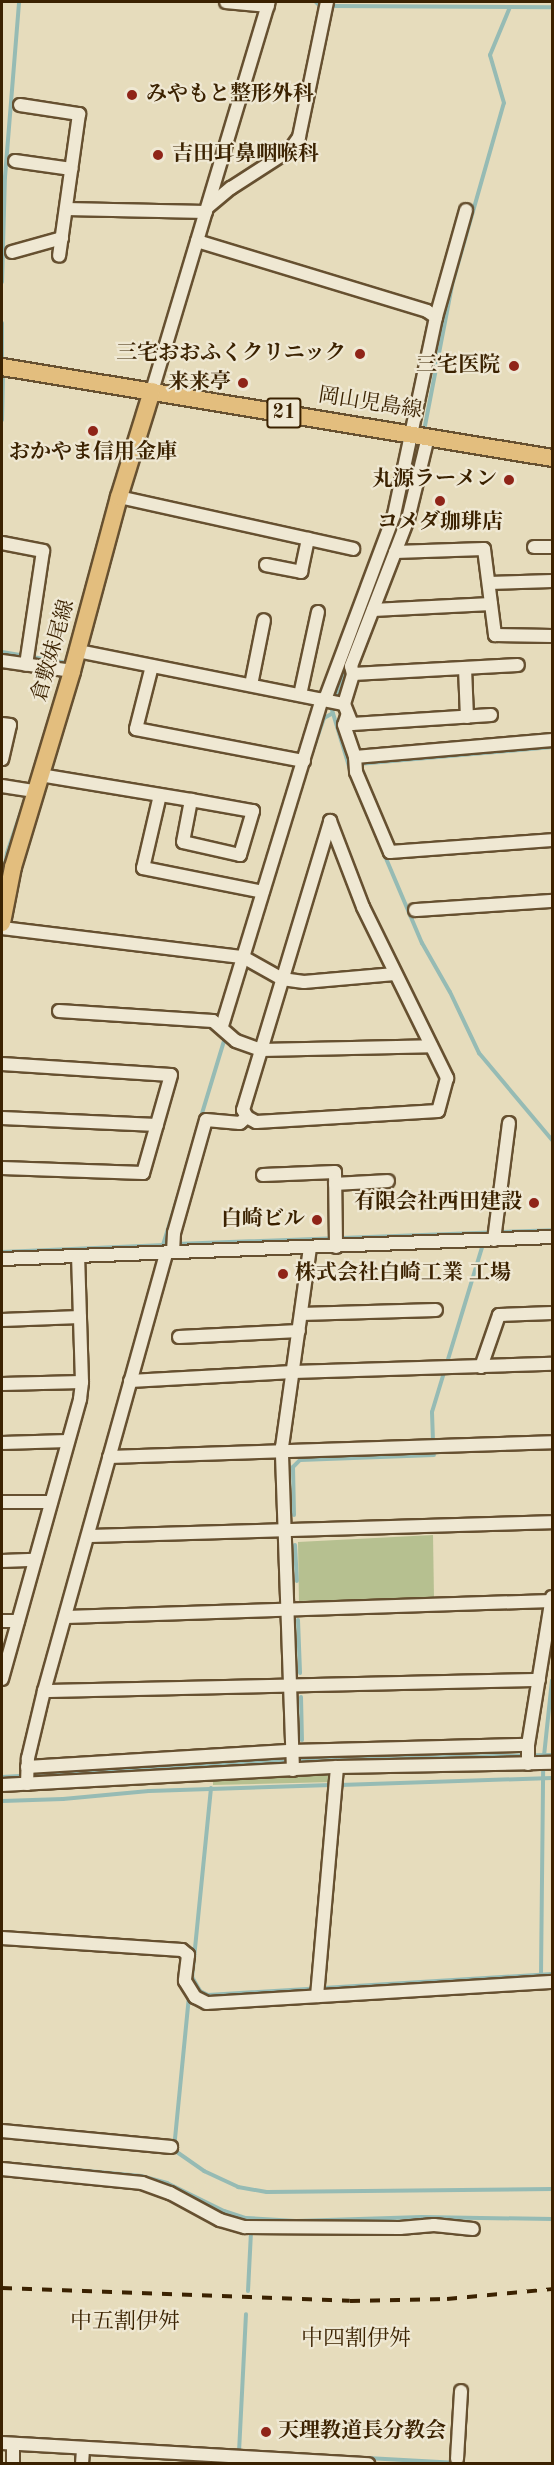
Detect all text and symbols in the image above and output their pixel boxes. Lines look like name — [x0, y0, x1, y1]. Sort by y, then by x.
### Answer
place label: みやもと整形外科 — [146, 82, 314, 108]
marker: みやもと整形外科 — [123, 86, 141, 104]
place label: 吉田耳鼻咽喉科 — [172, 142, 319, 168]
marker: 吉田耳鼻咽喉科 — [149, 146, 167, 164]
place label: 三宅おおふくクリニック — [115, 341, 346, 367]
marker: 三宅おおふくクリニック — [351, 345, 369, 363]
place label: 三宅医院 — [416, 353, 500, 379]
marker: 三宅医院 — [505, 357, 523, 375]
place label: 来来亭 — [168, 370, 231, 396]
marker: 来来亭 — [236, 376, 250, 390]
street label: 岡山児島線 — [316, 383, 424, 425]
road number: 21 — [266, 396, 302, 430]
marker: おかやま信用金庫 — [86, 424, 100, 438]
place label: おかやま信用金庫 — [9, 440, 177, 466]
place label: 丸源ラーメン — [371, 467, 497, 493]
marker: 丸源ラーメン — [502, 473, 516, 487]
marker: コメダ珈琲店 — [433, 494, 447, 508]
place label: コメダ珈琲店 — [377, 510, 503, 536]
street label: 倉敷妹尾線 — [27, 597, 81, 705]
place label: 有限会社西田建設 — [354, 1190, 522, 1216]
marker: 有限会社西田建設 — [527, 1196, 541, 1210]
place label: 白崎ビル — [221, 1207, 305, 1233]
marker: 白崎ビル — [310, 1213, 324, 1227]
place label: 株式会社白崎工業 工場 — [295, 1261, 511, 1287]
marker: 株式会社白崎工業 工場 — [276, 1267, 290, 1281]
district label: 中五割伊舛 — [70, 2310, 180, 2336]
district label: 中四割伊舛 — [301, 2327, 411, 2353]
place label: 天理教道長分教会 — [278, 2419, 446, 2445]
marker: 天理教道長分教会 — [259, 2425, 273, 2439]

